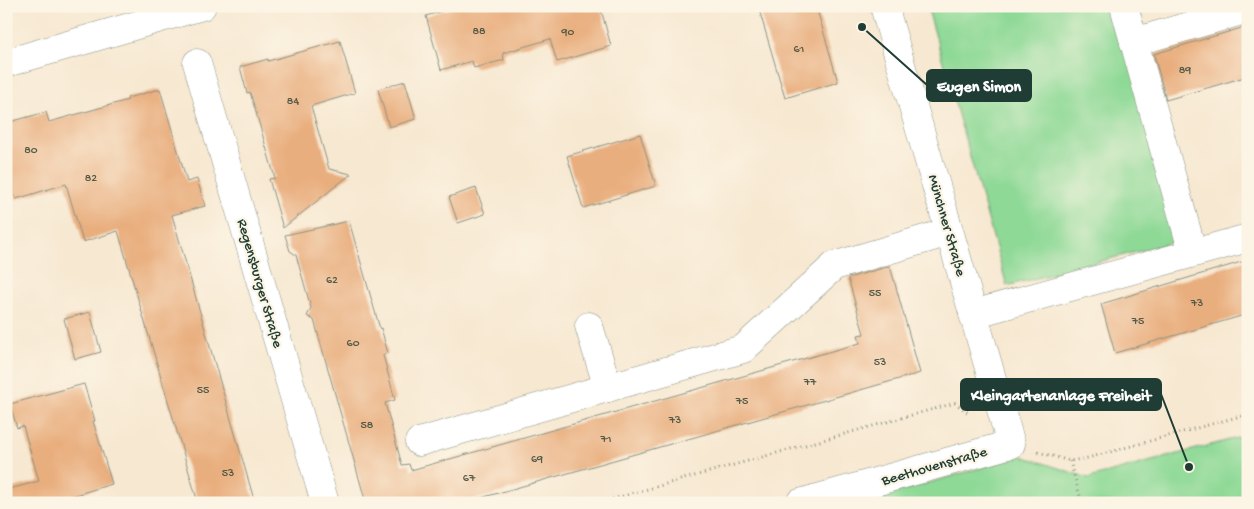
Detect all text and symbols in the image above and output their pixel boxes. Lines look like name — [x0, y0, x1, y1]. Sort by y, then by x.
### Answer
house number: 88 — [472, 25, 486, 39]
house number: 90 — [561, 26, 575, 40]
house number: 61 — [794, 43, 805, 57]
house number: 89 — [1179, 64, 1191, 78]
callout: Eugen Simon — [927, 70, 1031, 101]
text: Eugen Simon — [937, 79, 1022, 98]
house number: 84 — [287, 95, 299, 109]
house number: 80 — [24, 144, 38, 158]
house number: 82 — [85, 172, 97, 186]
street label: Münchner Straße — [923, 173, 969, 279]
street label: Regensburger Straße — [232, 217, 286, 350]
house number: 62 — [326, 274, 338, 288]
house number: 55 — [869, 287, 881, 301]
house number: 73 — [1190, 297, 1203, 311]
house number: 75 — [1131, 315, 1144, 329]
house number: 60 — [347, 337, 360, 351]
house number: 53 — [874, 356, 886, 370]
house number: 77 — [803, 376, 817, 390]
callout: Kleingartenanlage Freiheit — [961, 379, 1161, 410]
house number: 55 — [197, 384, 209, 398]
text: Kleingartenanlage Freiheit — [970, 388, 1153, 407]
house number: 75 — [735, 395, 748, 409]
house number: 73 — [668, 414, 681, 428]
house number: 58 — [361, 419, 374, 433]
house number: 71 — [599, 433, 612, 447]
street label: Beethovenstraße — [879, 443, 990, 491]
house number: 69 — [531, 453, 543, 467]
house number: 53 — [222, 467, 234, 481]
house number: 67 — [463, 472, 476, 486]

